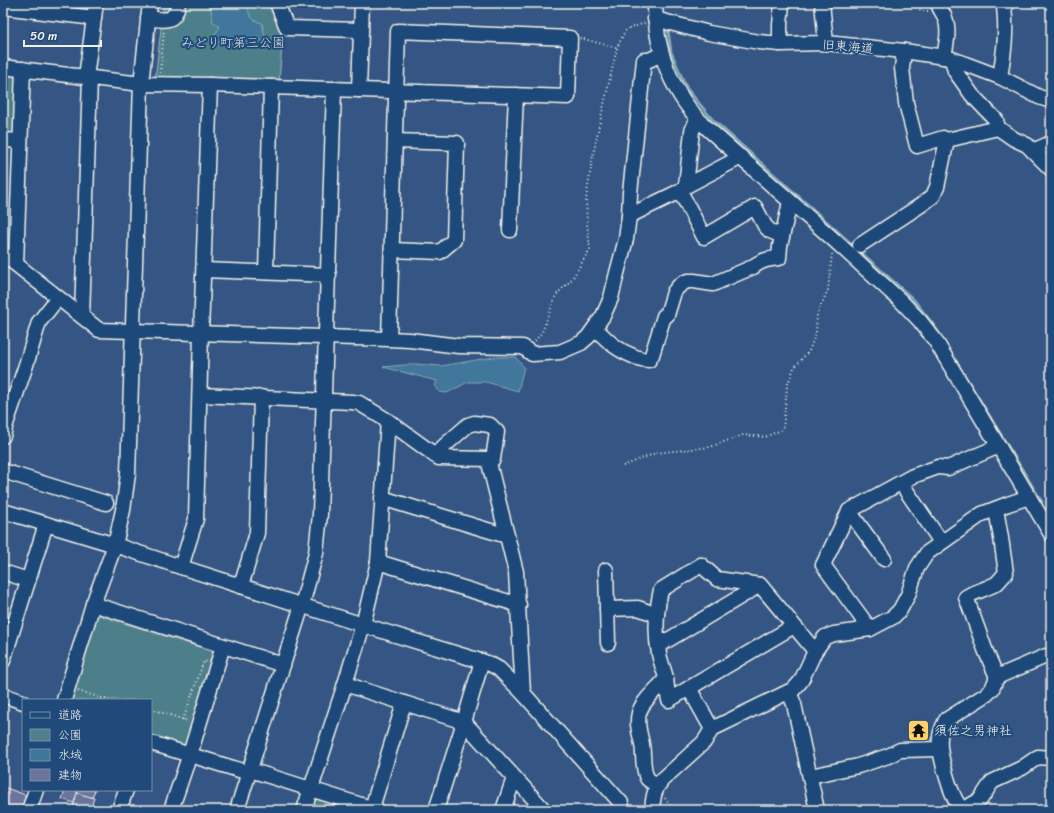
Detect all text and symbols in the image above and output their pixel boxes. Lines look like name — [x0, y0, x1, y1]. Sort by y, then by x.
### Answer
scale bar — [24, 22, 101, 48]
text: 50 m — [30, 25, 57, 47]
park label: みどり町第三公園 — [181, 31, 285, 54]
street label: 旧東海道 — [821, 33, 875, 60]
legend — [22, 699, 152, 791]
text: 道路 — [58, 704, 82, 726]
temple icon: 須佐之男神社 — [906, 717, 932, 743]
place label: 須佐之男神社 — [934, 719, 1012, 742]
text: 公園 — [58, 724, 82, 746]
text: 水域 — [58, 744, 82, 766]
text: 建物 — [58, 764, 82, 786]

